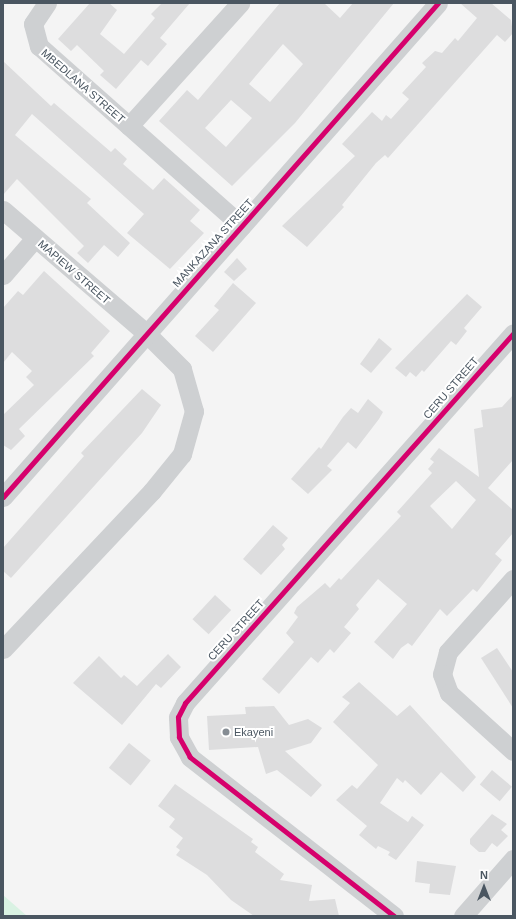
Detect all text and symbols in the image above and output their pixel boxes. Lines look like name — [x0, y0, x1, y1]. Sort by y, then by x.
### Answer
street label: MBEDLANA STREET — [38, 46, 128, 126]
street label: MANKAZANA STREET — [170, 196, 256, 290]
street label: MAPIEW STREET — [35, 237, 113, 307]
street label: CERU STREET — [421, 354, 481, 422]
street label: CERU STREET — [205, 597, 267, 663]
place label: Ekayeni — [234, 725, 273, 739]
marker: Ekayeni — [221, 727, 231, 737]
north arrow — [464, 867, 504, 907]
text: N — [480, 869, 488, 881]

